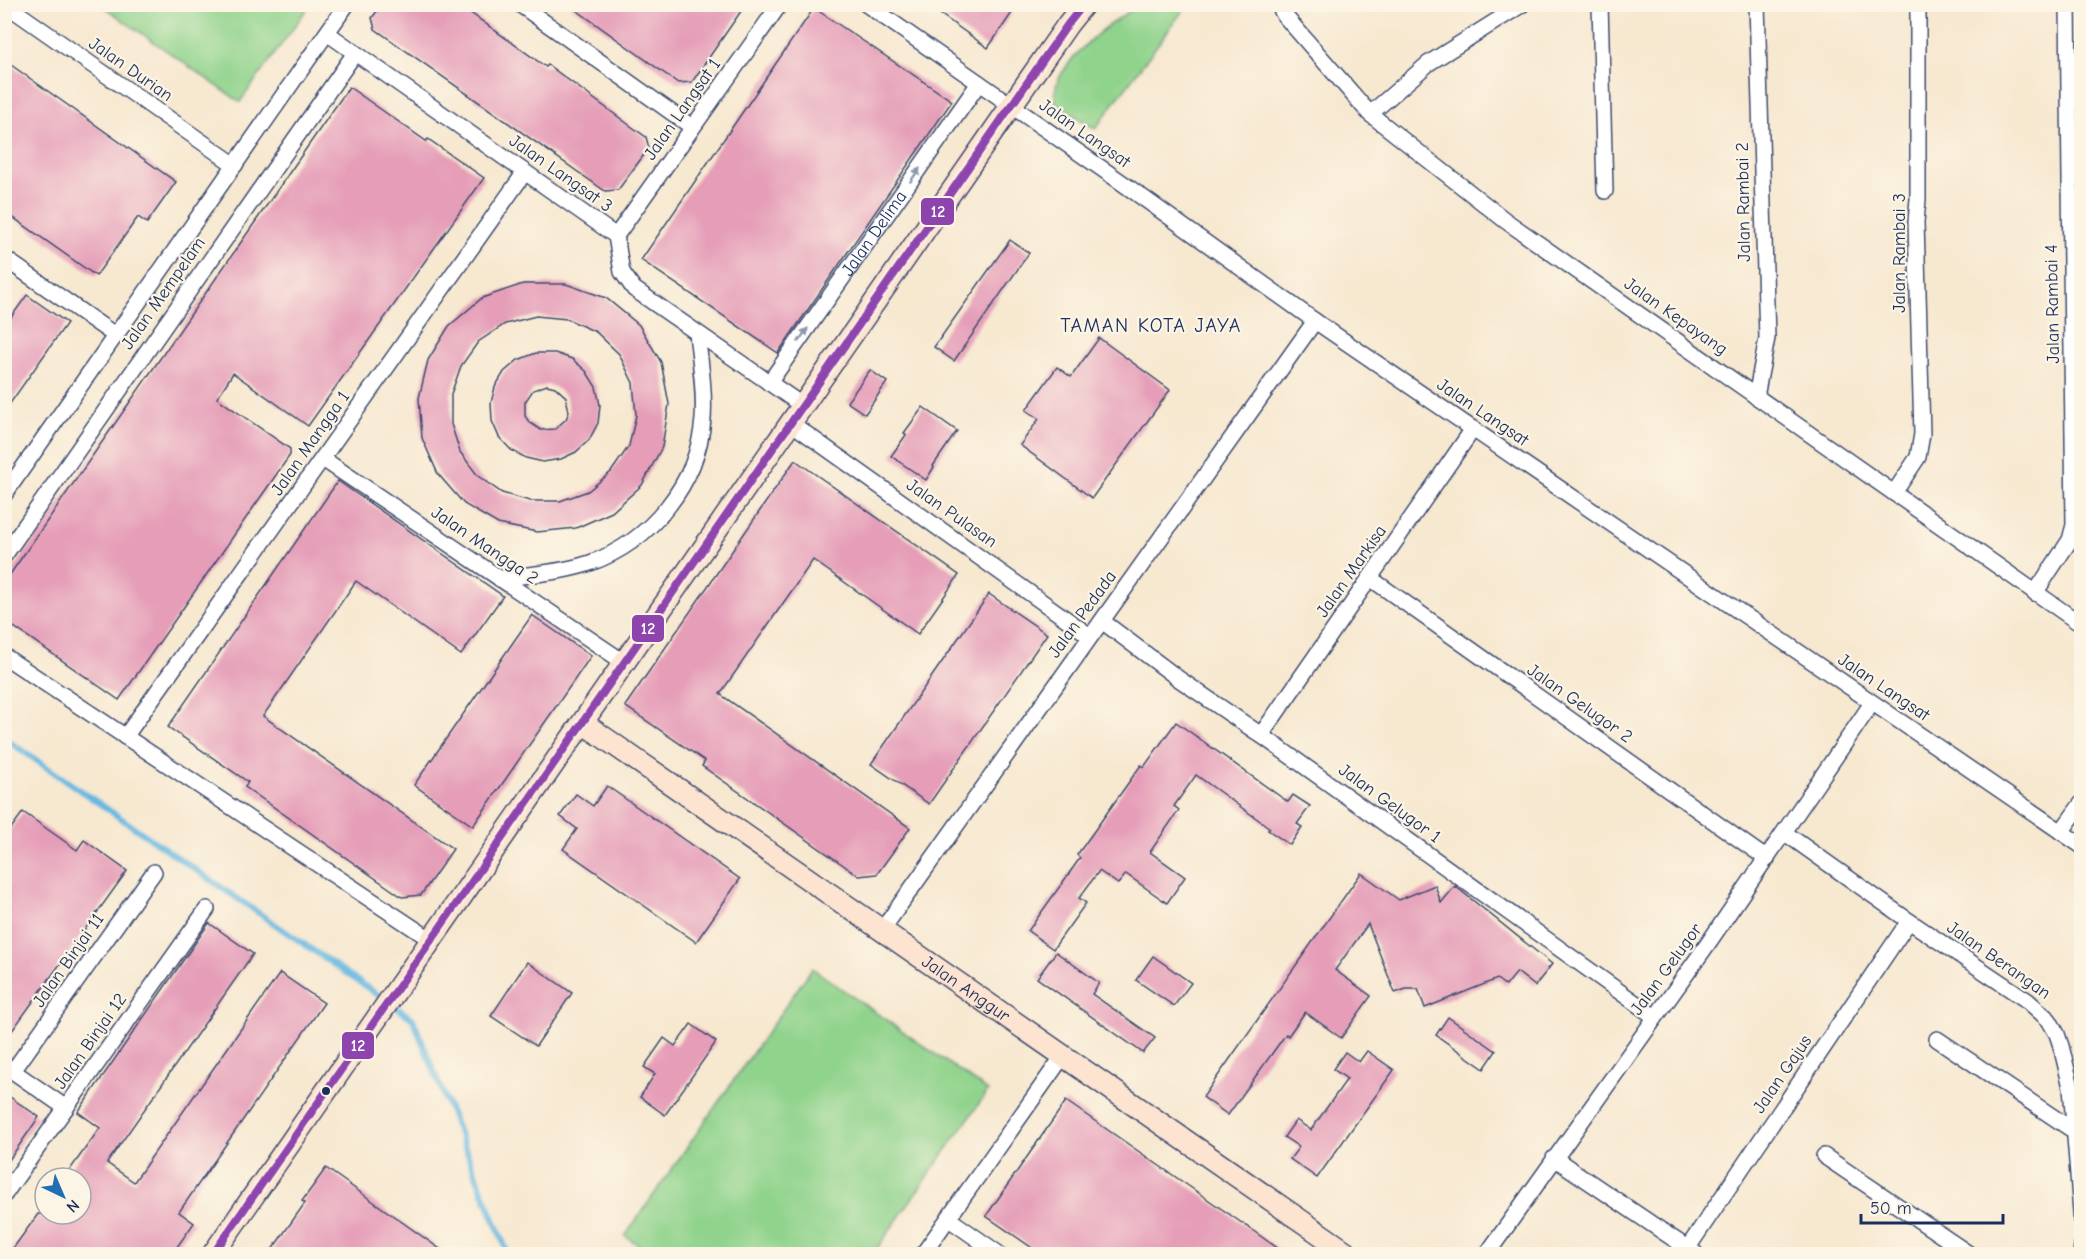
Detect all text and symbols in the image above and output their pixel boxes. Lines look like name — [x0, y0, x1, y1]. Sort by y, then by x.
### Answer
street label: Jalan Durian — [85, 33, 177, 106]
street label: Jalan Langsat 1 — [640, 54, 725, 164]
street label: Jalan Langsat — [1035, 94, 1135, 173]
street label: Jalan Langsat 3 — [505, 130, 616, 217]
street label: Jalan Rambai 2 — [1732, 142, 1755, 262]
one-way arrow — [909, 167, 921, 183]
street label: Jalan Delima — [837, 187, 911, 280]
street label: Jalan Rambai 3 — [1889, 193, 1910, 313]
line badge: 12 — [920, 197, 955, 226]
text: 12 — [931, 203, 945, 221]
street label: Jalan Mempelam — [117, 233, 210, 354]
street label: Jalan Rambai 4 — [2041, 244, 2064, 364]
street label: Jalan Kepayang — [1620, 273, 1731, 360]
district label: TAMAN KOTA JAYA — [1060, 314, 1242, 337]
one-way arrow — [797, 327, 809, 343]
street label: Jalan Langsat — [1433, 374, 1533, 451]
street label: Jalan Mangga 1 — [267, 387, 354, 500]
street label: Jalan Pulasan — [902, 474, 1001, 552]
street label: Jalan Mangga 2 — [427, 502, 542, 589]
street label: Jalan Markisa — [1312, 521, 1391, 621]
street label: Jalan Pedada — [1044, 567, 1121, 662]
line badge: 12 — [631, 614, 665, 643]
text: 12 — [641, 620, 655, 638]
street label: Jalan Langsat — [1834, 649, 1934, 726]
street label: Jalan Gelugor 2 — [1523, 659, 1636, 747]
street label: Jalan Gelugor 1 — [1335, 759, 1445, 847]
street label: Jalan Binjai 11 — [28, 909, 109, 1011]
street label: Jalan Berangan — [1943, 917, 2055, 1004]
street label: Jalan Gelugor — [1626, 919, 1707, 1019]
street label: Jalan Anggur — [918, 951, 1015, 1027]
street label: Jalan Binjai 12 — [50, 989, 131, 1093]
line badge: 12 — [341, 1031, 375, 1060]
street label: Jalan Gajus — [1749, 1031, 1816, 1117]
text: 12 — [351, 1037, 365, 1055]
unlabelled marker — [320, 1085, 332, 1097]
north arrow — [33, 1166, 93, 1226]
scale bar — [1861, 1187, 2004, 1225]
text: N — [63, 1196, 83, 1216]
text: 50 m — [1870, 1198, 1912, 1219]

